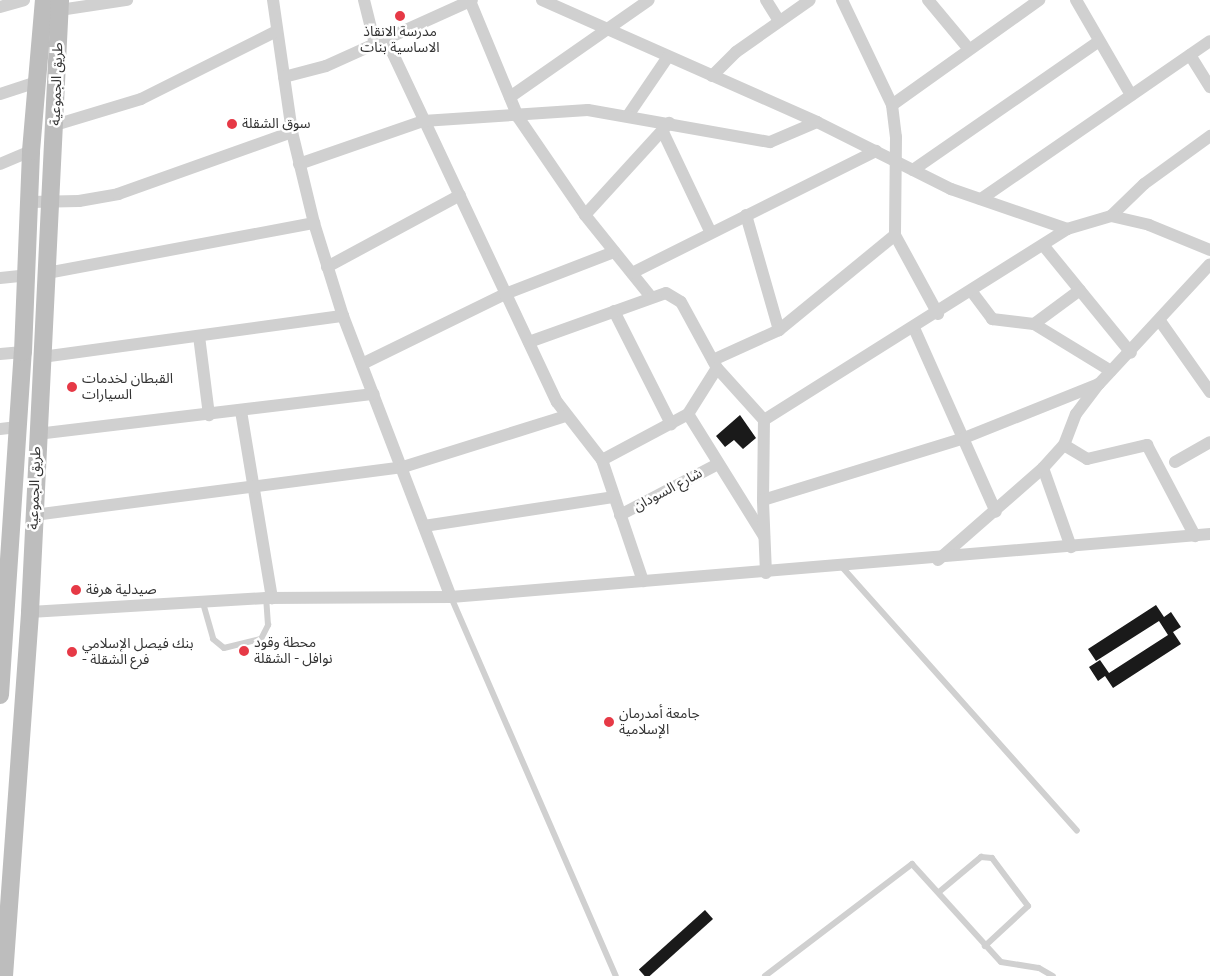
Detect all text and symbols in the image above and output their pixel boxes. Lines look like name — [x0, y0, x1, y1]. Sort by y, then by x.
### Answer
marker: مدرسة الانقاذ الاساسية بنات — [394, 10, 406, 22]
place label: مدرسة الانقاذ الاساسية بنات — [360, 24, 440, 56]
street label: طريق الجموعية — [47, 42, 67, 126]
place label: سوق الشقلة — [242, 116, 311, 132]
marker: سوق الشقلة — [226, 118, 238, 130]
place label: القبطان لخدمات السيارات — [82, 371, 173, 404]
marker: القبطان لخدمات السيارات — [66, 381, 78, 393]
street label: طريق الجموعية — [25, 446, 45, 530]
street label: شارع السودان — [631, 465, 705, 515]
place label: صيدلية هرفة — [86, 582, 157, 598]
marker: صيدلية هرفة — [70, 584, 82, 596]
place label: محطة وقود نوافل - الشقلة — [254, 635, 333, 668]
place label: بنك فيصل الإسلامي - فرع الشقلة — [82, 636, 194, 669]
marker: محطة وقود نوافل - الشقلة — [238, 645, 250, 657]
marker: بنك فيصل الإسلامي - فرع الشقلة — [66, 646, 78, 658]
place label: جامعة أمدرمان الإسلامية — [619, 706, 700, 739]
marker: جامعة أمدرمان الإسلامية — [603, 716, 615, 728]

